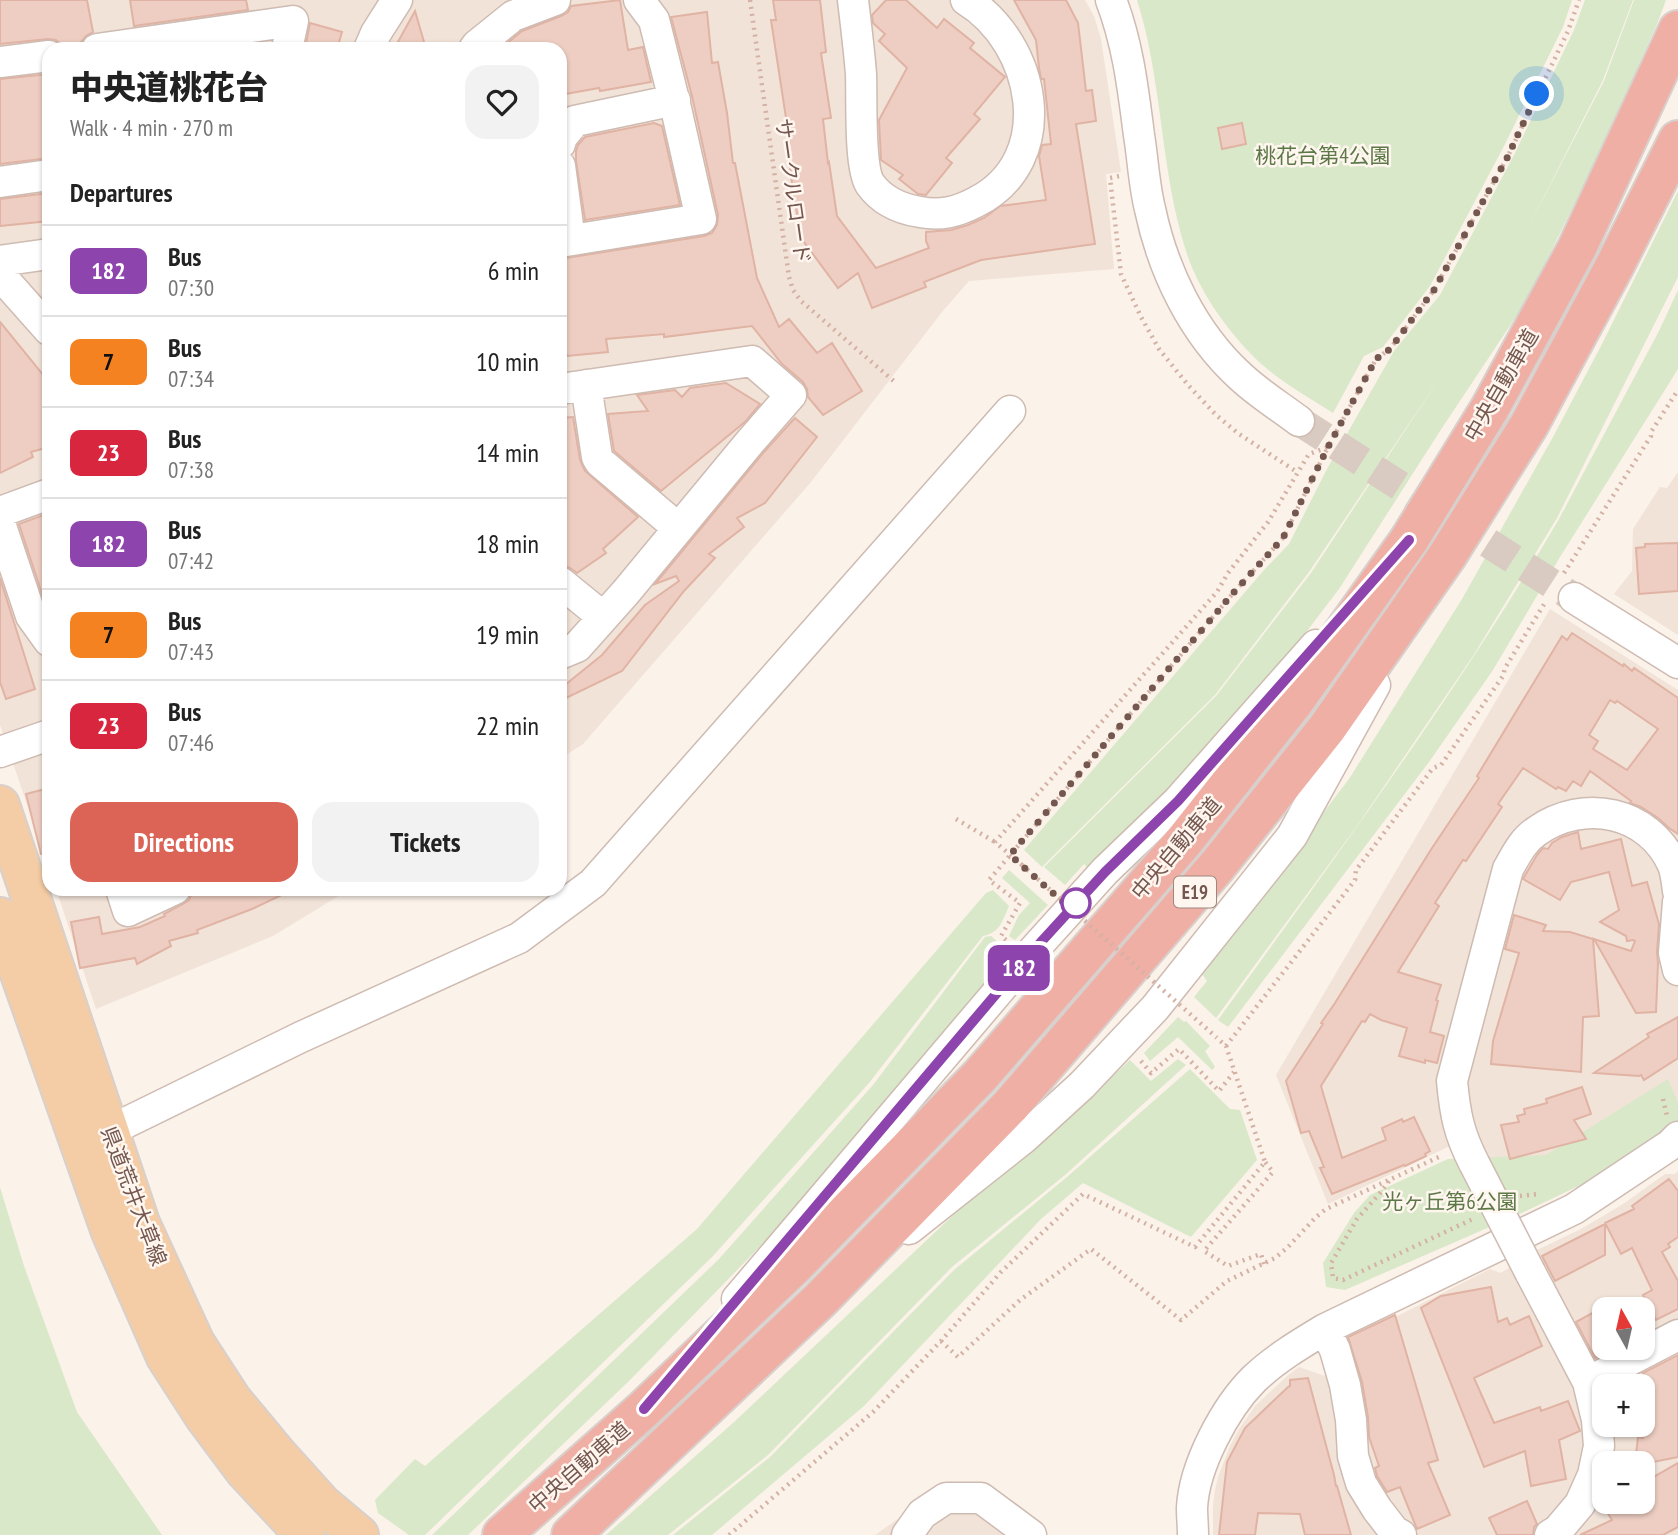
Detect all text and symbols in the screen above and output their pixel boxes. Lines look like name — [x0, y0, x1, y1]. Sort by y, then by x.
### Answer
text: 中央道桃花台 — [70, 65, 268, 108]
button: heart — [465, 65, 539, 139]
your location — [1519, 76, 1554, 111]
text: Walk · 4 min · 270 m — [70, 113, 233, 142]
street label: サークルロード — [769, 117, 817, 265]
park label: 桃花台第4公園 — [1255, 142, 1391, 169]
text: Departures — [70, 176, 173, 209]
text: Bus — [168, 240, 201, 273]
text: 6 min — [488, 254, 539, 287]
text: 182 — [91, 255, 126, 286]
text: 07:30 — [168, 273, 214, 302]
street label: 中央自動車道 — [1458, 324, 1544, 446]
text: Bus — [168, 331, 201, 364]
text: 10 min — [476, 345, 539, 378]
text: 7 — [103, 346, 114, 377]
text: 07:34 — [168, 364, 214, 393]
text: Bus — [168, 422, 201, 455]
text: 14 min — [476, 436, 539, 469]
text: 23 — [97, 437, 120, 468]
text: 07:38 — [168, 455, 214, 484]
text: Bus — [168, 513, 201, 546]
text: 18 min — [476, 527, 539, 560]
text: 182 — [91, 528, 126, 559]
text: 07:42 — [168, 546, 214, 575]
text: Bus — [168, 604, 201, 637]
text: 19 min — [476, 618, 539, 651]
text: 7 — [103, 619, 114, 650]
text: 07:43 — [168, 637, 214, 666]
text: Bus — [168, 695, 201, 728]
text: 22 min — [476, 709, 539, 742]
text: 23 — [97, 710, 120, 741]
text: 07:46 — [168, 728, 214, 757]
street label: 中央自動車道 — [1125, 791, 1227, 905]
button: Directions — [70, 802, 298, 882]
button: Tickets — [312, 802, 539, 882]
road number: E19 — [1174, 876, 1216, 908]
unlabelled marker — [1061, 888, 1091, 918]
line badge: 182 — [979, 945, 1059, 991]
text: 182 — [1002, 952, 1036, 983]
street label: 県道荒井大草線 — [95, 1123, 173, 1269]
park label: 光ヶ丘第6公園 — [1382, 1188, 1518, 1215]
north arrow — [1592, 1297, 1656, 1360]
map controls — [1592, 1297, 1655, 1514]
button: + — [1592, 1374, 1655, 1437]
street label: 中央自動車道 — [523, 1415, 635, 1519]
button: − — [1592, 1451, 1655, 1514]

